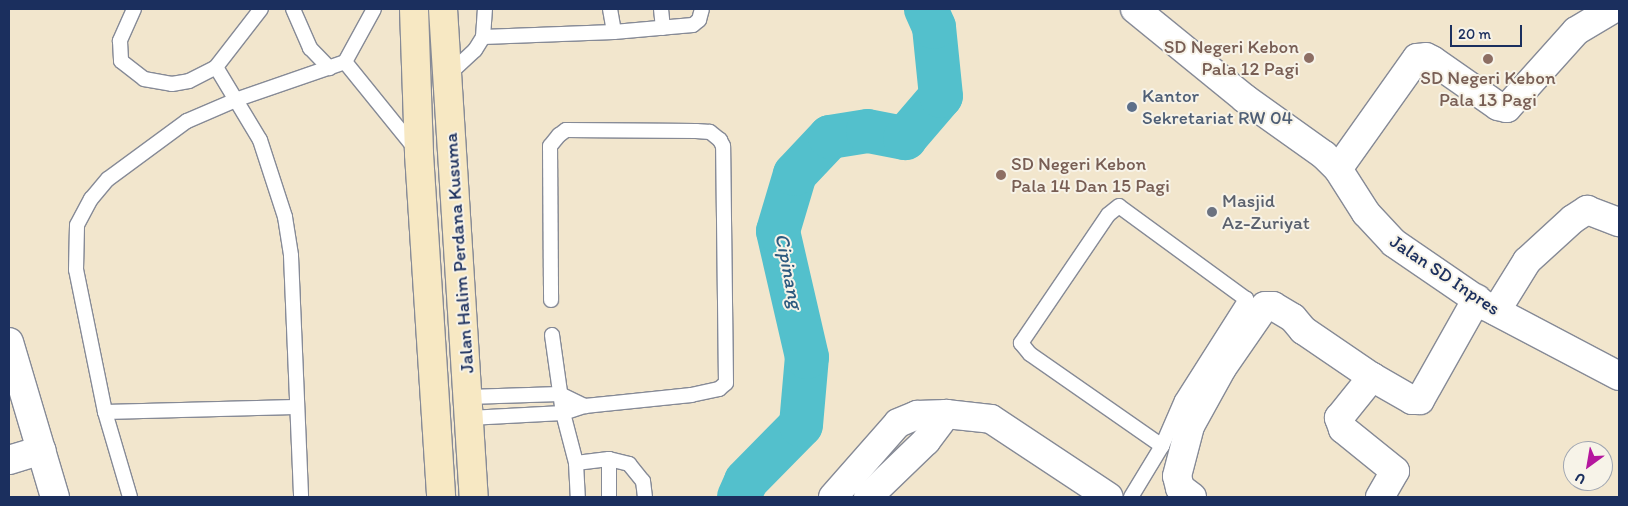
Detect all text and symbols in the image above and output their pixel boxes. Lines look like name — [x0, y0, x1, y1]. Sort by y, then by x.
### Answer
scale bar — [1453, 15, 1526, 47]
text: 20 m — [1458, 25, 1491, 43]
place label: SD Negeri Kebon Pala 12 Pagi — [1164, 36, 1299, 80]
marker: SD Negeri Kebon Pala 12 Pagi — [1303, 52, 1315, 64]
marker: SD Negeri Kebon Pala 13 Pagi — [1482, 53, 1494, 65]
place label: SD Negeri Kebon Pala 13 Pagi — [1421, 67, 1555, 111]
place label: Kantor Sekretariat RW 04 — [1142, 85, 1293, 129]
marker: Kantor Sekretariat RW 04 — [1126, 101, 1138, 113]
street label: Jalan Halim Perdana Kusuma — [439, 133, 479, 373]
place label: SD Negeri Kebon Pala 14 Dan 15 Pagi — [1011, 153, 1170, 197]
marker: SD Negeri Kebon Pala 14 Dan 15 Pagi — [995, 169, 1007, 181]
place label: Masjid Az-Zuriyat — [1222, 190, 1310, 234]
marker: Masjid Az-Zuriyat — [1206, 206, 1218, 218]
street label: Jalan SD Inpres — [1386, 230, 1504, 320]
water label: Cipinang — [770, 231, 808, 311]
north arrow — [1563, 441, 1613, 491]
text: U — [1572, 469, 1589, 488]

